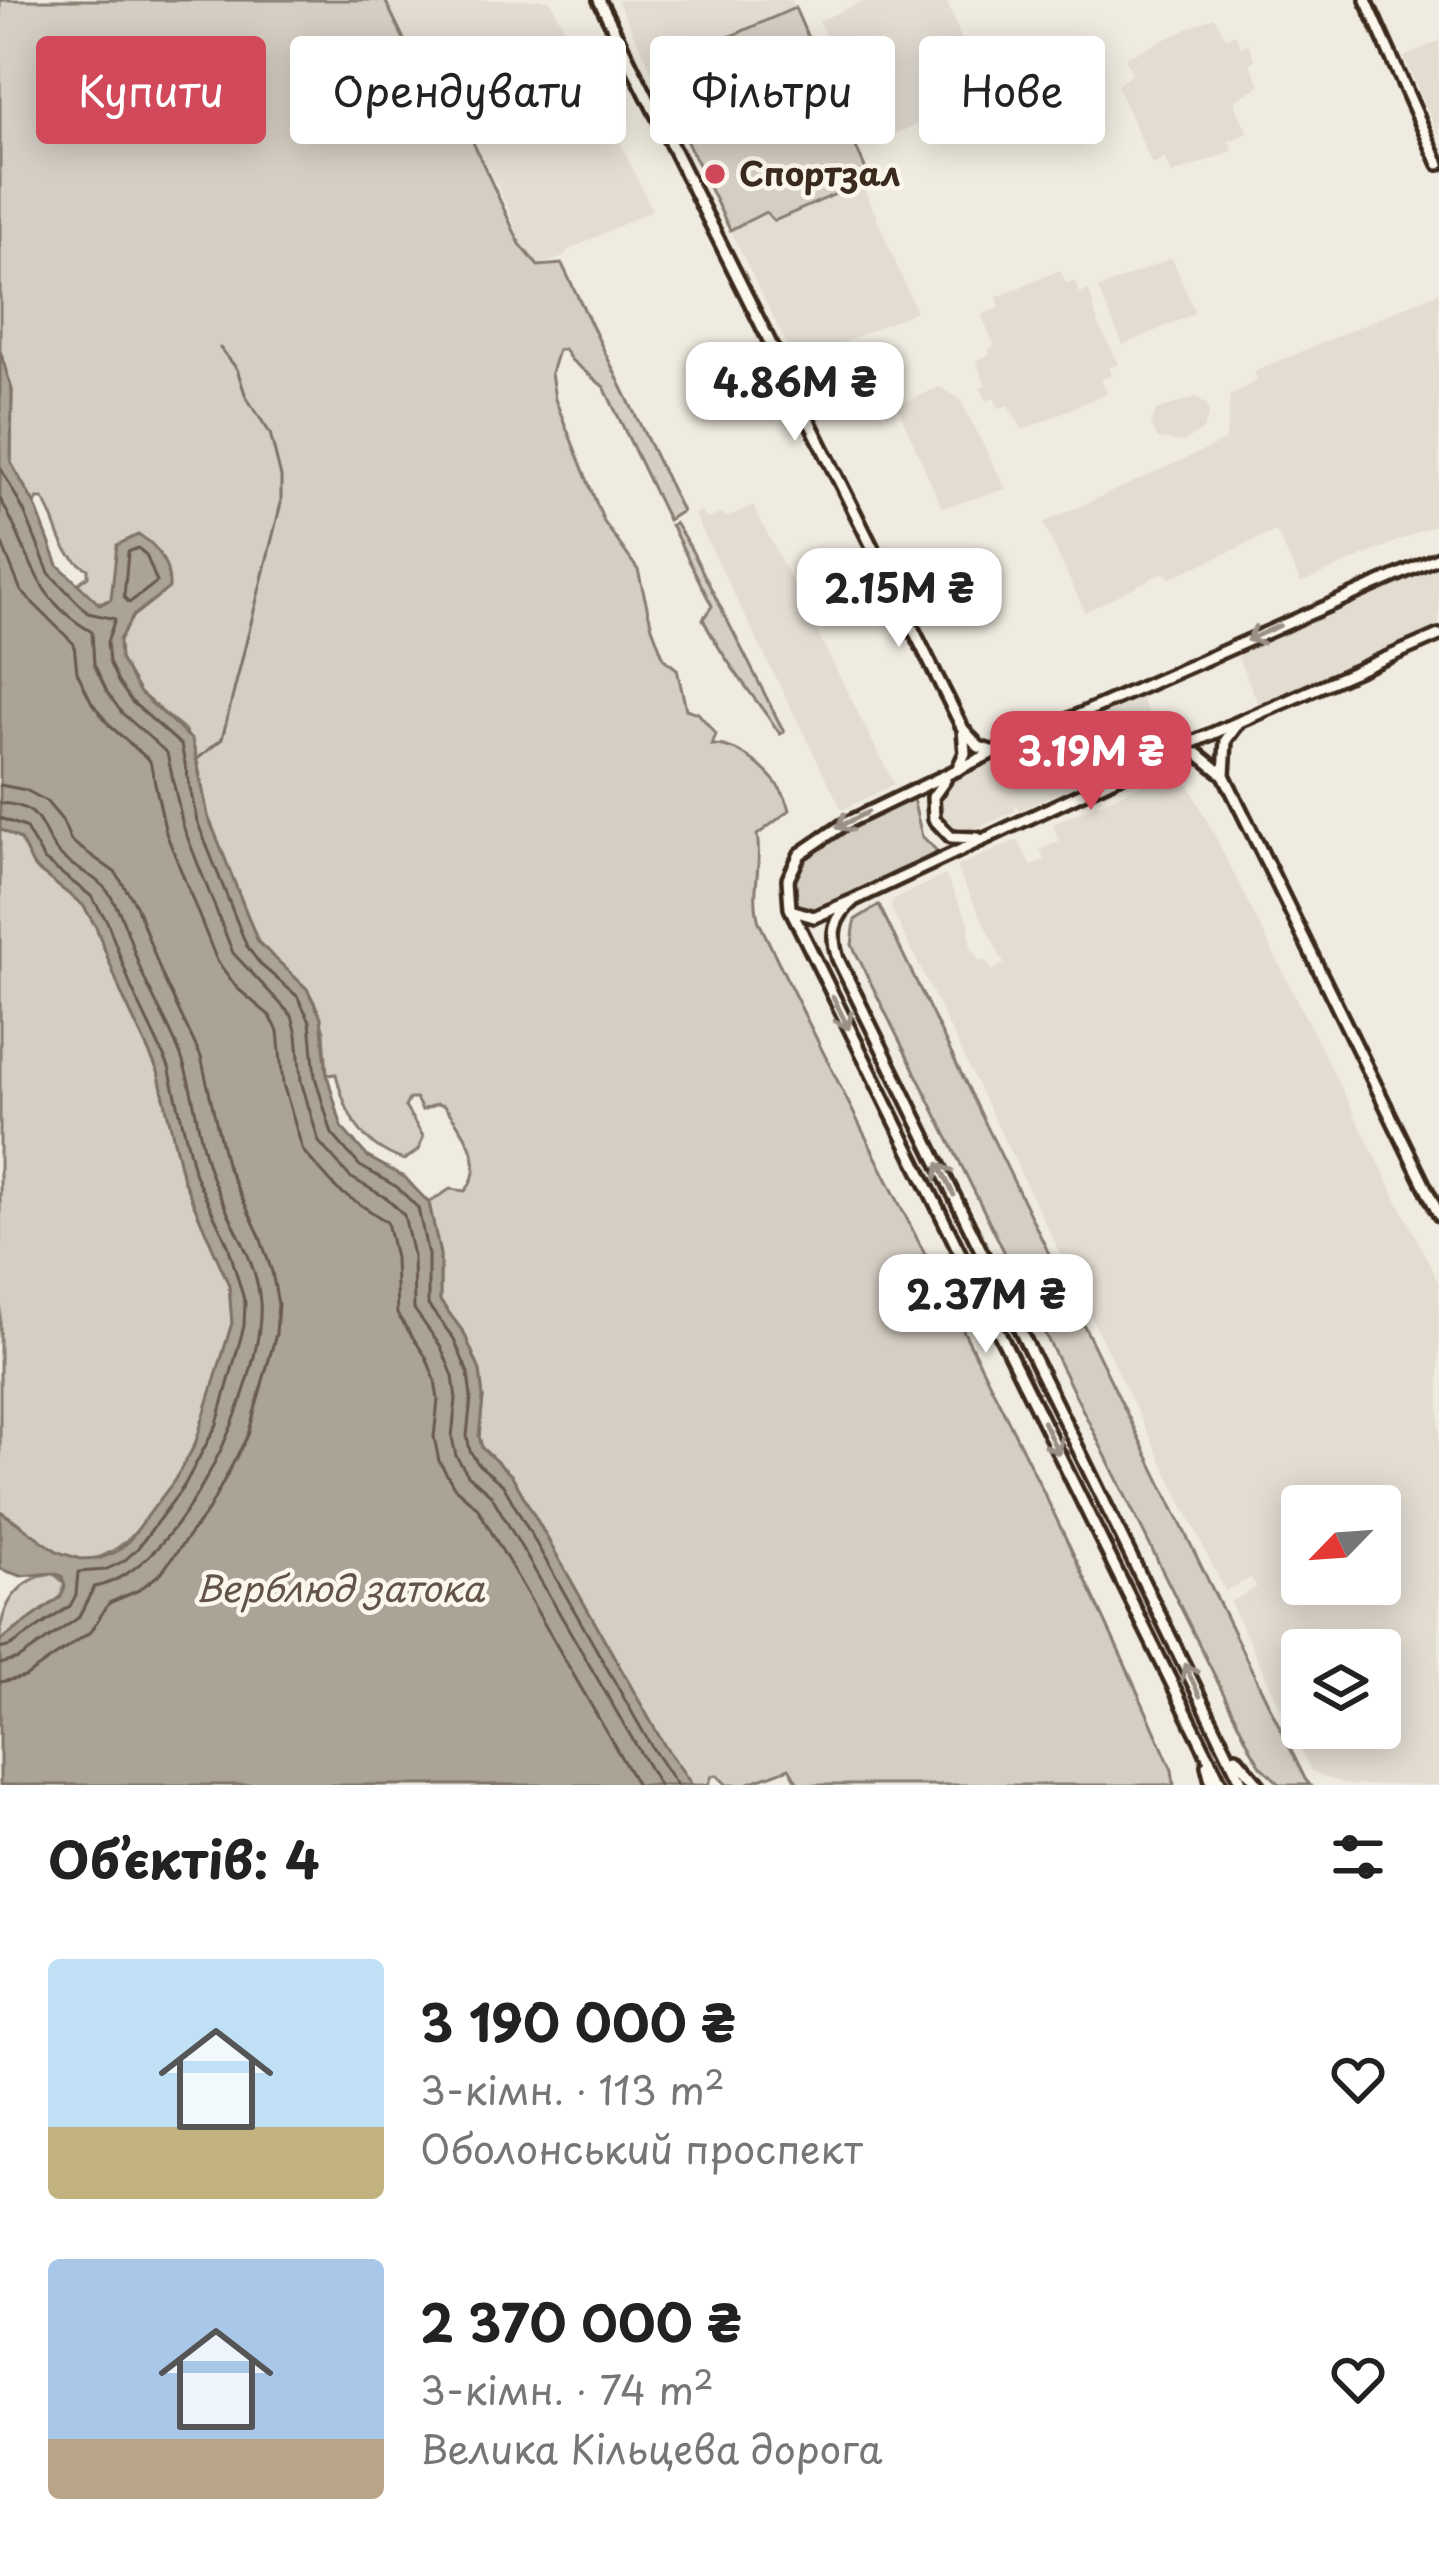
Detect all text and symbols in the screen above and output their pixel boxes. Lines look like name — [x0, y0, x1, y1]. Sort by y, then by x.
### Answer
chip: Купити — [36, 36, 266, 144]
chip: Орендувати — [290, 36, 626, 144]
chip: Фільтри — [650, 36, 895, 144]
chip: Нове — [919, 36, 1105, 144]
place label: Спортзал — [739, 147, 900, 197]
marker: Спортзал — [702, 161, 728, 187]
pin: 4.86M ₴ — [684, 342, 906, 444]
text: 4.86M ₴ — [713, 351, 877, 410]
pin: 2.15M ₴ — [788, 548, 1010, 650]
text: 2.15M ₴ — [824, 557, 974, 616]
one-way arrow — [1246, 624, 1282, 646]
pin: 3.19M ₴ — [980, 711, 1202, 813]
text: 3.19M ₴ — [1017, 720, 1165, 779]
one-way arrow — [835, 810, 871, 833]
one-way arrow — [831, 995, 854, 1030]
one-way arrow — [934, 1162, 957, 1197]
pin: 2.37M ₴ — [875, 1254, 1097, 1356]
text: 2.37M ₴ — [906, 1263, 1066, 1322]
one-way arrow — [1041, 1419, 1063, 1455]
north arrow — [1281, 1485, 1401, 1605]
map controls — [1281, 1485, 1401, 1749]
water label: Верблюд затока — [195, 1560, 486, 1614]
button: layers — [1281, 1629, 1401, 1749]
one-way arrow — [1180, 1663, 1202, 1699]
text: Об’єктів: 4 — [48, 1819, 320, 1896]
icon: filters — [1325, 1824, 1391, 1890]
text: 3 190 000 ₴ — [420, 1982, 736, 2059]
icon: home — [144, 2007, 288, 2151]
icon: heart — [1325, 2046, 1391, 2112]
text: 3-кімн. · 113 m² — [420, 2059, 725, 2118]
text: Оболонський проспект — [420, 2118, 863, 2177]
text: 2 370 000 ₴ — [420, 2282, 742, 2359]
icon: home — [144, 2307, 288, 2451]
icon: heart — [1325, 2346, 1391, 2412]
text: 3-кімн. · 74 m² — [420, 2359, 714, 2418]
text: Велика Кільцева дорога — [420, 2418, 882, 2477]

